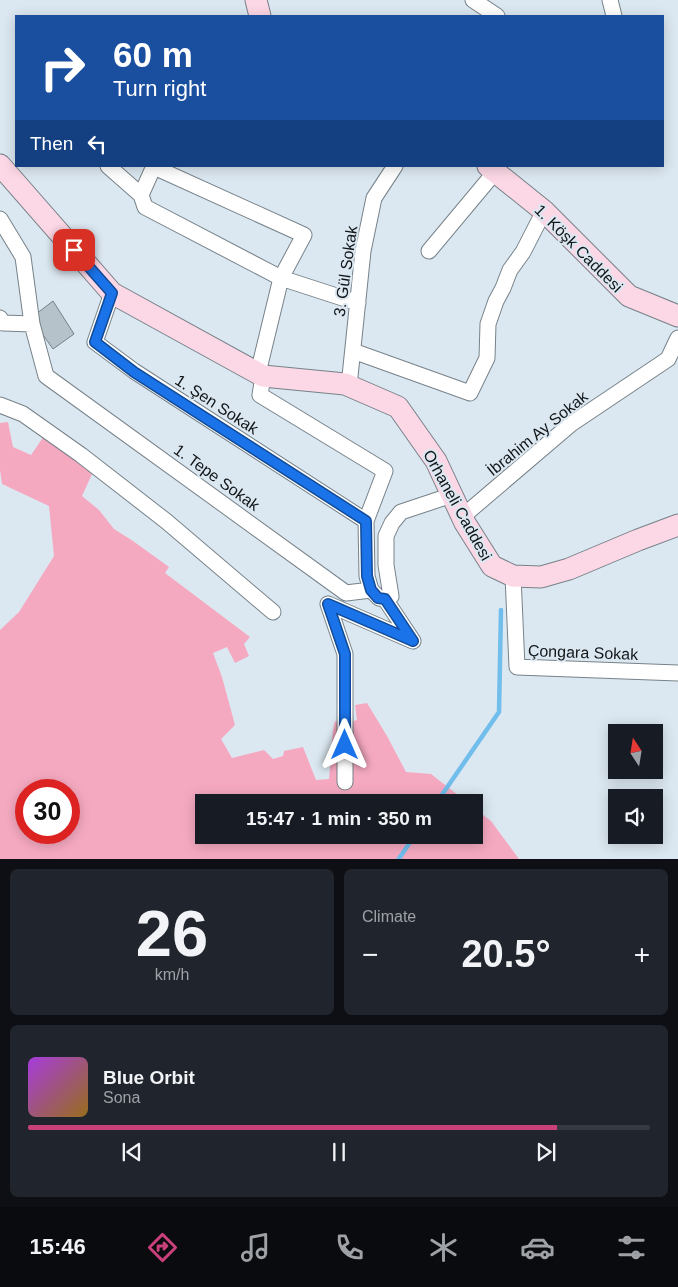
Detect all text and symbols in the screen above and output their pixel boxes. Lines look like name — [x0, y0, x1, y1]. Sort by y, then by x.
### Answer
icon: right — [30, 35, 95, 100]
text: 60 m — [113, 35, 193, 74]
text: Turn right — [113, 76, 206, 101]
icon: left — [83, 130, 111, 158]
text: Then — [30, 133, 73, 154]
street label: 1. Köşk Caddesi — [531, 201, 626, 296]
street label: 3. Gül Sokak — [331, 224, 360, 318]
pin — [53, 229, 95, 271]
icon: arrive — [60, 236, 88, 264]
street label: 1. Şen Sokak — [172, 371, 262, 438]
street label: İbrahim Ay Sokak — [483, 386, 592, 479]
street label: 1. Tepe Sokak — [171, 441, 263, 515]
street label: Orhaneli Caddesi — [420, 447, 495, 563]
street label: Çongara Sokak — [528, 642, 639, 663]
position arrow — [318, 718, 370, 770]
north arrow — [608, 724, 662, 779]
map controls — [608, 724, 663, 844]
speed limit sign: 30 — [15, 779, 80, 844]
button: sound — [608, 789, 663, 844]
text: 15:47 · 1 min · 350 m — [246, 808, 432, 829]
text: 26 — [136, 897, 208, 970]
text: Climate — [362, 908, 416, 925]
text: 20.5° — [461, 933, 551, 975]
text: − — [362, 939, 378, 970]
text: + — [634, 939, 650, 970]
text: km/h — [155, 966, 189, 983]
text: Blue Orbit — [103, 1067, 195, 1088]
text: Sona — [103, 1089, 140, 1106]
icon: previous — [118, 1138, 146, 1166]
icon: pause — [325, 1138, 353, 1166]
icon: next — [532, 1138, 560, 1166]
icon: directions — [145, 1230, 180, 1265]
icon: music — [238, 1230, 273, 1265]
icon: phone — [332, 1230, 367, 1265]
icon: climate — [426, 1230, 461, 1265]
icon: car — [520, 1230, 555, 1265]
icon: filters — [614, 1230, 649, 1265]
text: 15:46 — [29, 1234, 86, 1259]

